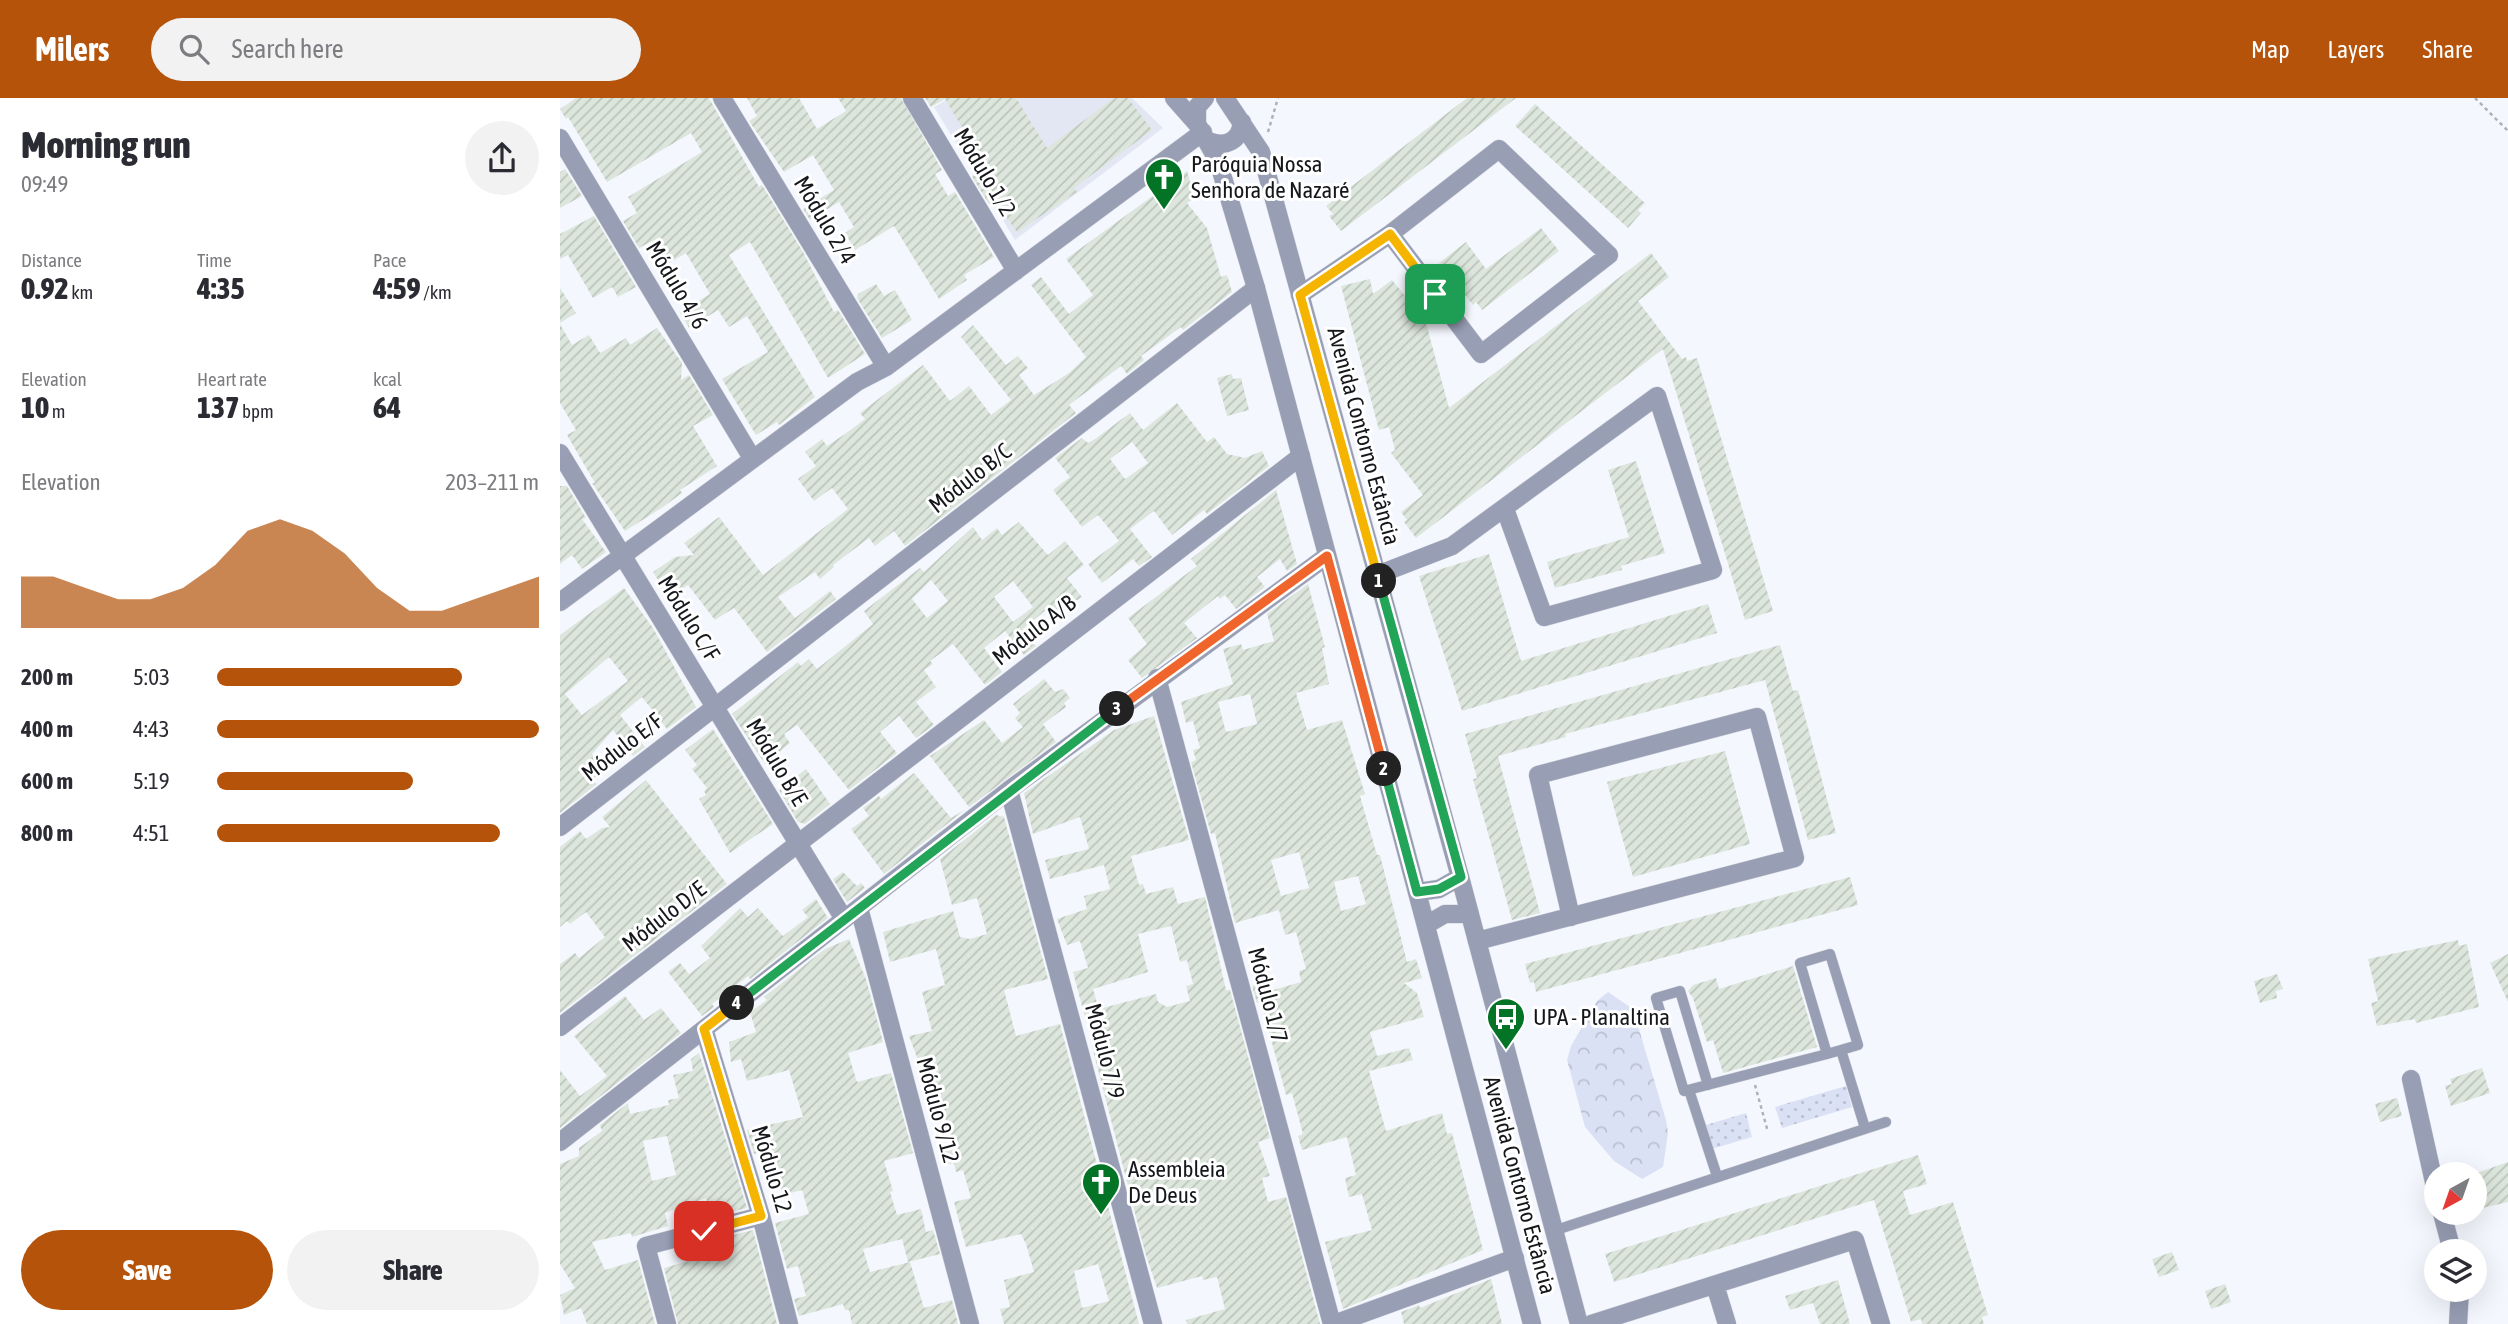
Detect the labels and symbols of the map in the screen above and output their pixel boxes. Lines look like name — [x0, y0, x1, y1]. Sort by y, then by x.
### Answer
street label: Módulo 1/2 — [949, 124, 1021, 220]
place label: Paróquia Nossa Senhora de Nazaré — [1191, 151, 1349, 203]
church icon: Paróquia Nossa Senhora de Nazaré — [1143, 156, 1185, 211]
street label: Módulo 2/4 — [789, 172, 861, 268]
street label: Módulo 4/6 — [641, 237, 713, 333]
pin — [1405, 264, 1465, 324]
street label: Avenida Contorno Estância — [1322, 324, 1406, 548]
street label: Módulo B/C — [924, 438, 1016, 518]
pin: 1 — [1362, 564, 1396, 598]
street label: Módulo C/F — [653, 571, 726, 666]
street label: Módulo A/B — [987, 590, 1081, 670]
pin: 3 — [1100, 692, 1134, 726]
street label: Módulo E/F — [577, 707, 668, 786]
street label: Módulo B/E — [741, 714, 813, 810]
pin: 2 — [1366, 752, 1402, 786]
street label: Módulo D/E — [617, 875, 711, 957]
street label: Módulo 1/7 — [1243, 945, 1293, 1045]
pin: 4 — [720, 986, 754, 1020]
bus stop icon: UPA - Planaltina — [1485, 996, 1527, 1051]
street label: Módulo 7/9 — [1080, 1001, 1130, 1101]
place label: UPA - Planaltina — [1533, 1004, 1670, 1030]
street label: Módulo 9/12 — [911, 1054, 965, 1166]
street label: Avenida Contorno Estância — [1478, 1073, 1562, 1297]
street label: Módulo 12 — [746, 1122, 798, 1216]
place label: Assembleia De Deus — [1128, 1156, 1226, 1208]
church icon: Assembleia De Deus — [1080, 1161, 1122, 1216]
north arrow — [2424, 1162, 2487, 1225]
pin — [674, 1201, 734, 1261]

